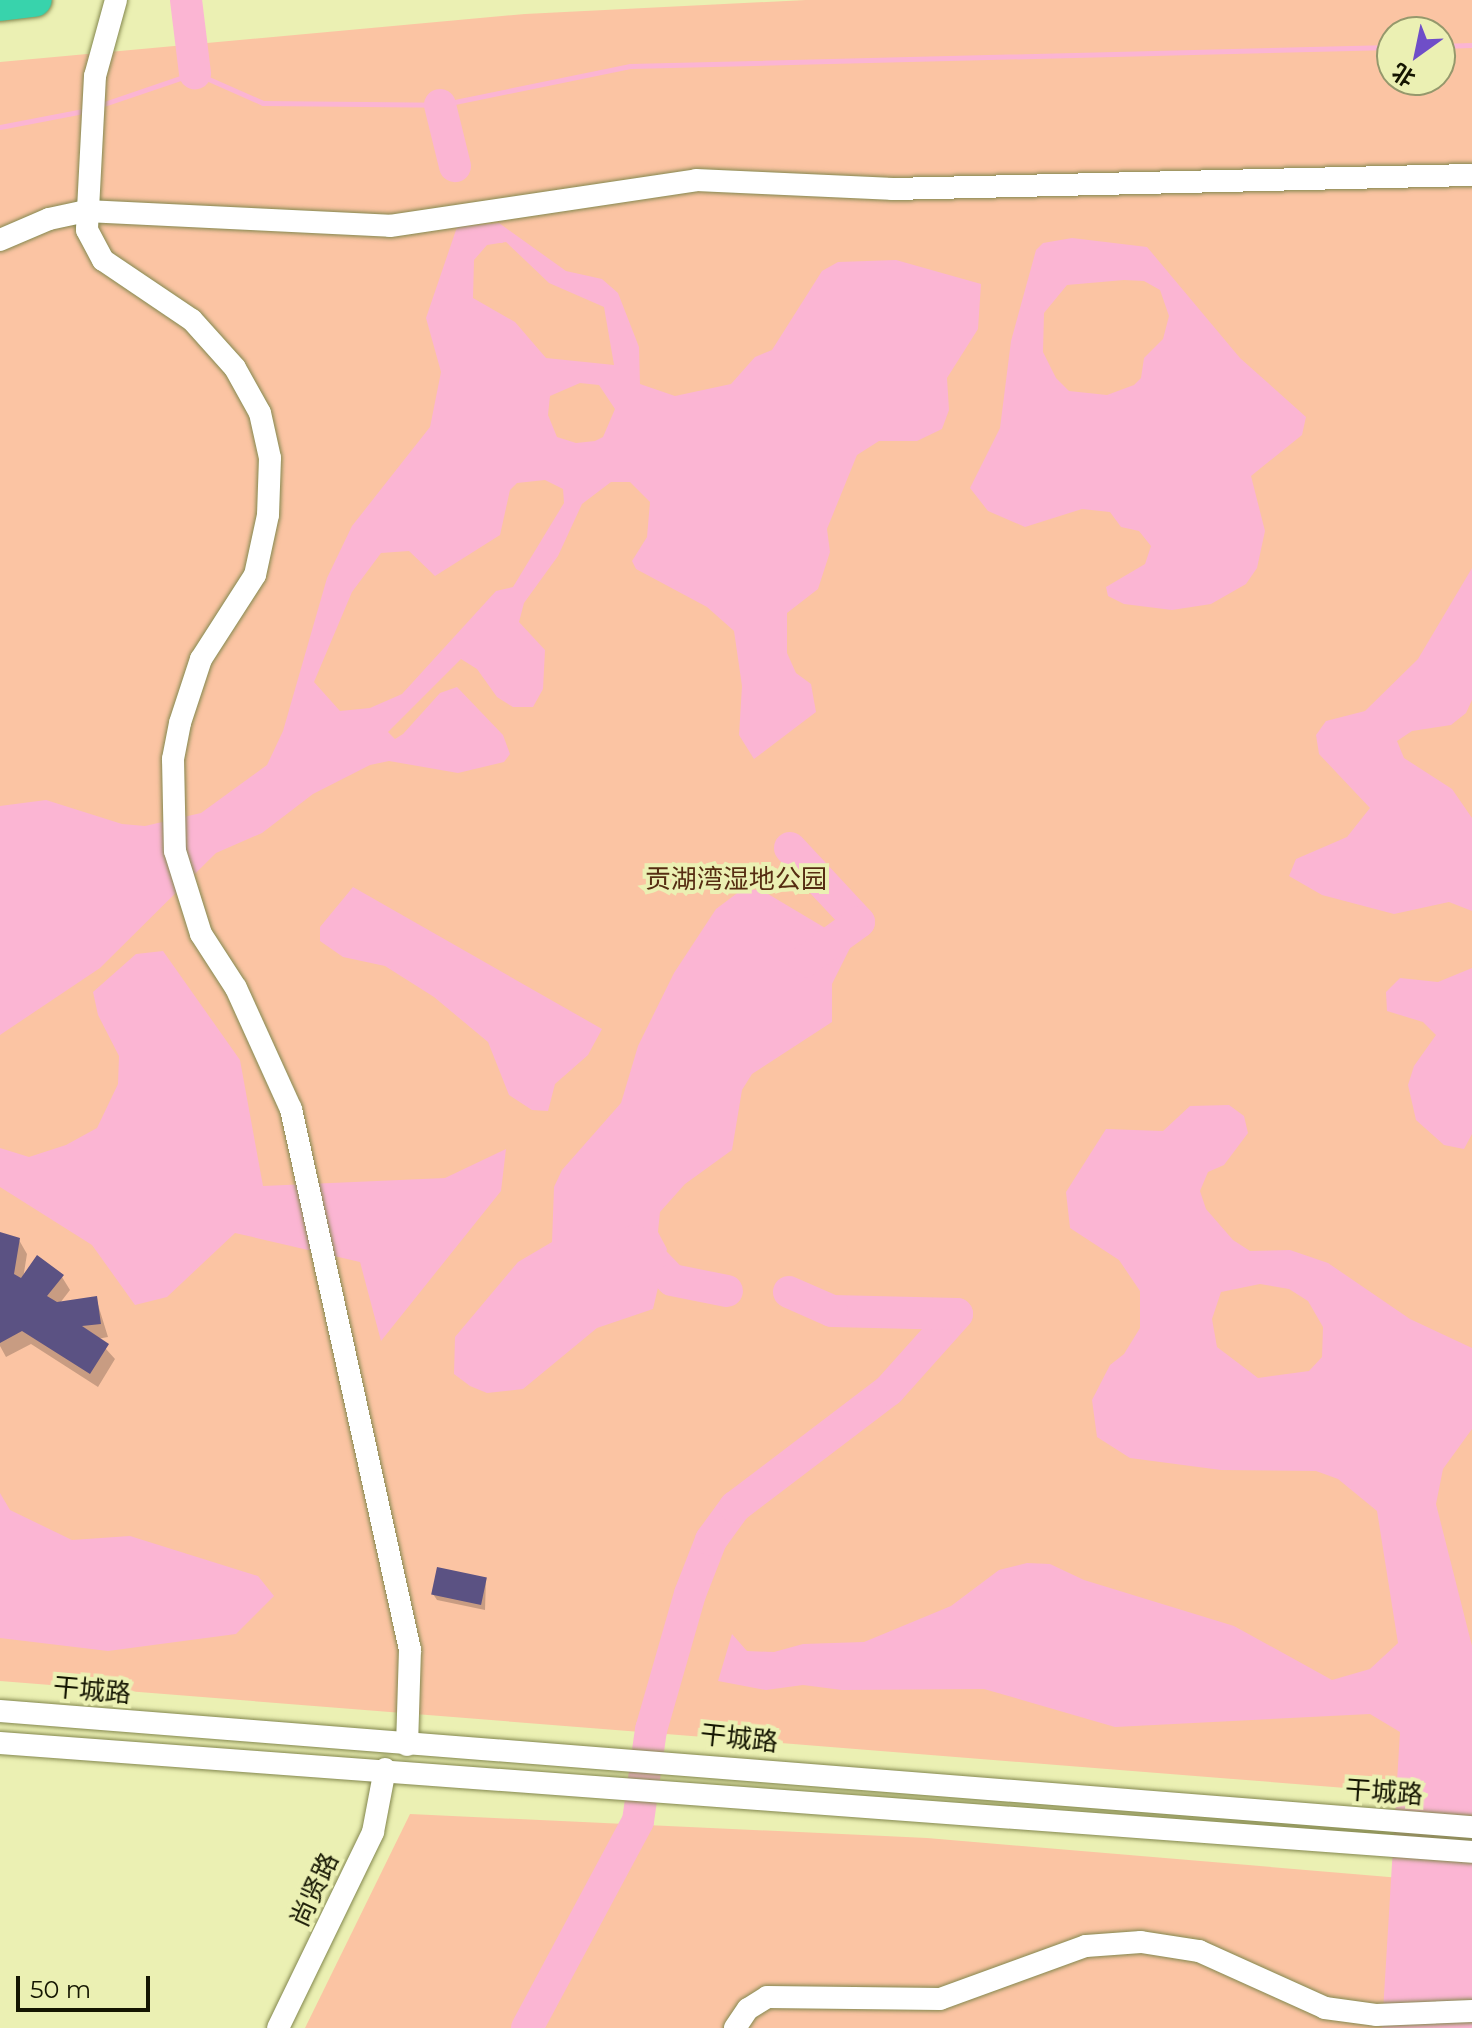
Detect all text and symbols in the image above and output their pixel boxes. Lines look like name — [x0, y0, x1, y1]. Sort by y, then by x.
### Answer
north arrow — [1376, 16, 1456, 96]
text: 北 — [1387, 58, 1420, 92]
park label: 贡湖湾湿地公园 — [645, 864, 827, 896]
street label: 干城路 — [52, 1672, 132, 1710]
street label: 干城路 — [699, 1719, 779, 1759]
street label: 干城路 — [1344, 1775, 1424, 1811]
street label: 尚贤路 — [284, 1848, 346, 1932]
scale bar — [20, 1960, 154, 2010]
text: 50 m — [30, 1975, 91, 2004]

